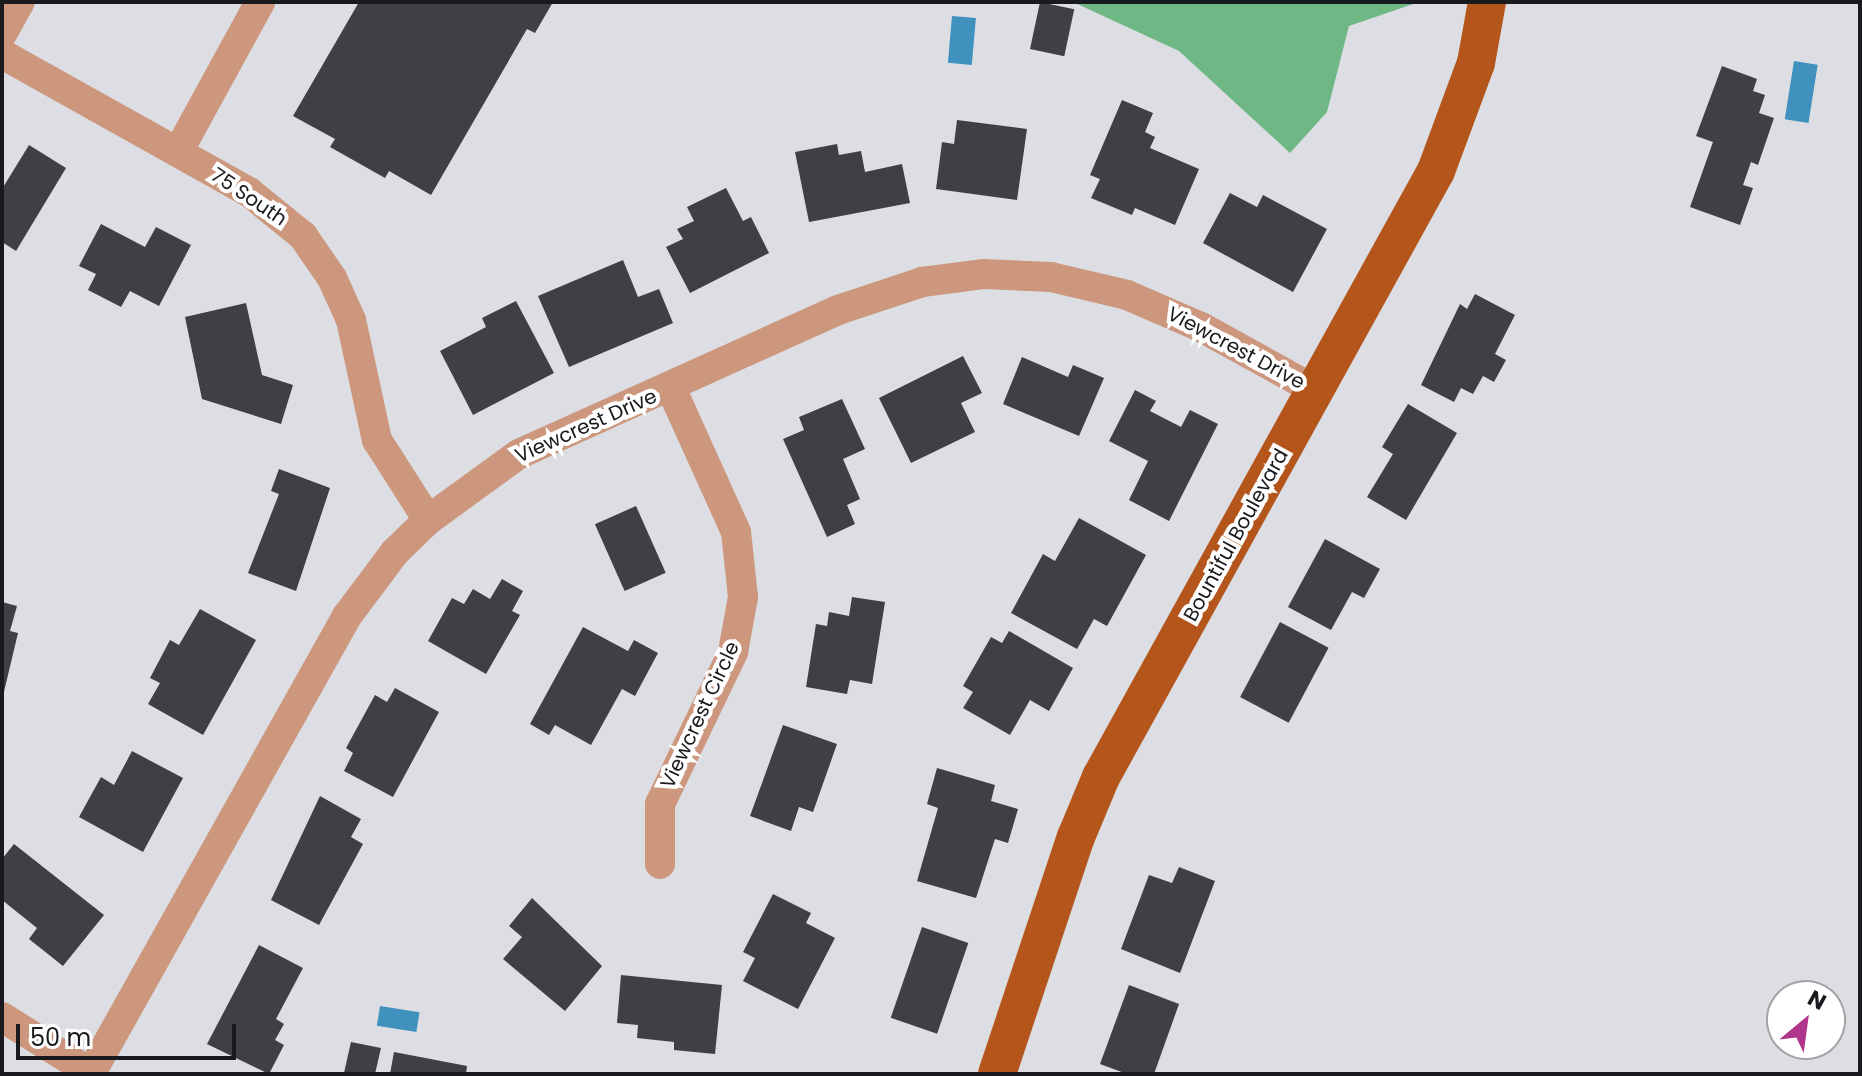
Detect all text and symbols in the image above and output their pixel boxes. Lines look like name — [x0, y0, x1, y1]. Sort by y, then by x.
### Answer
street label: 75 South — [207, 163, 291, 231]
street label: Viewcrest Drive — [1163, 302, 1309, 394]
street label: Viewcrest Drive — [511, 384, 661, 468]
street label: Bountiful Boulevard — [1179, 445, 1293, 625]
street label: Viewcrest Circle — [655, 638, 745, 792]
north arrow — [1766, 980, 1846, 1060]
text: N — [1802, 983, 1832, 1018]
scale bar — [20, 1008, 240, 1058]
text: 50 m — [30, 1021, 91, 1054]

